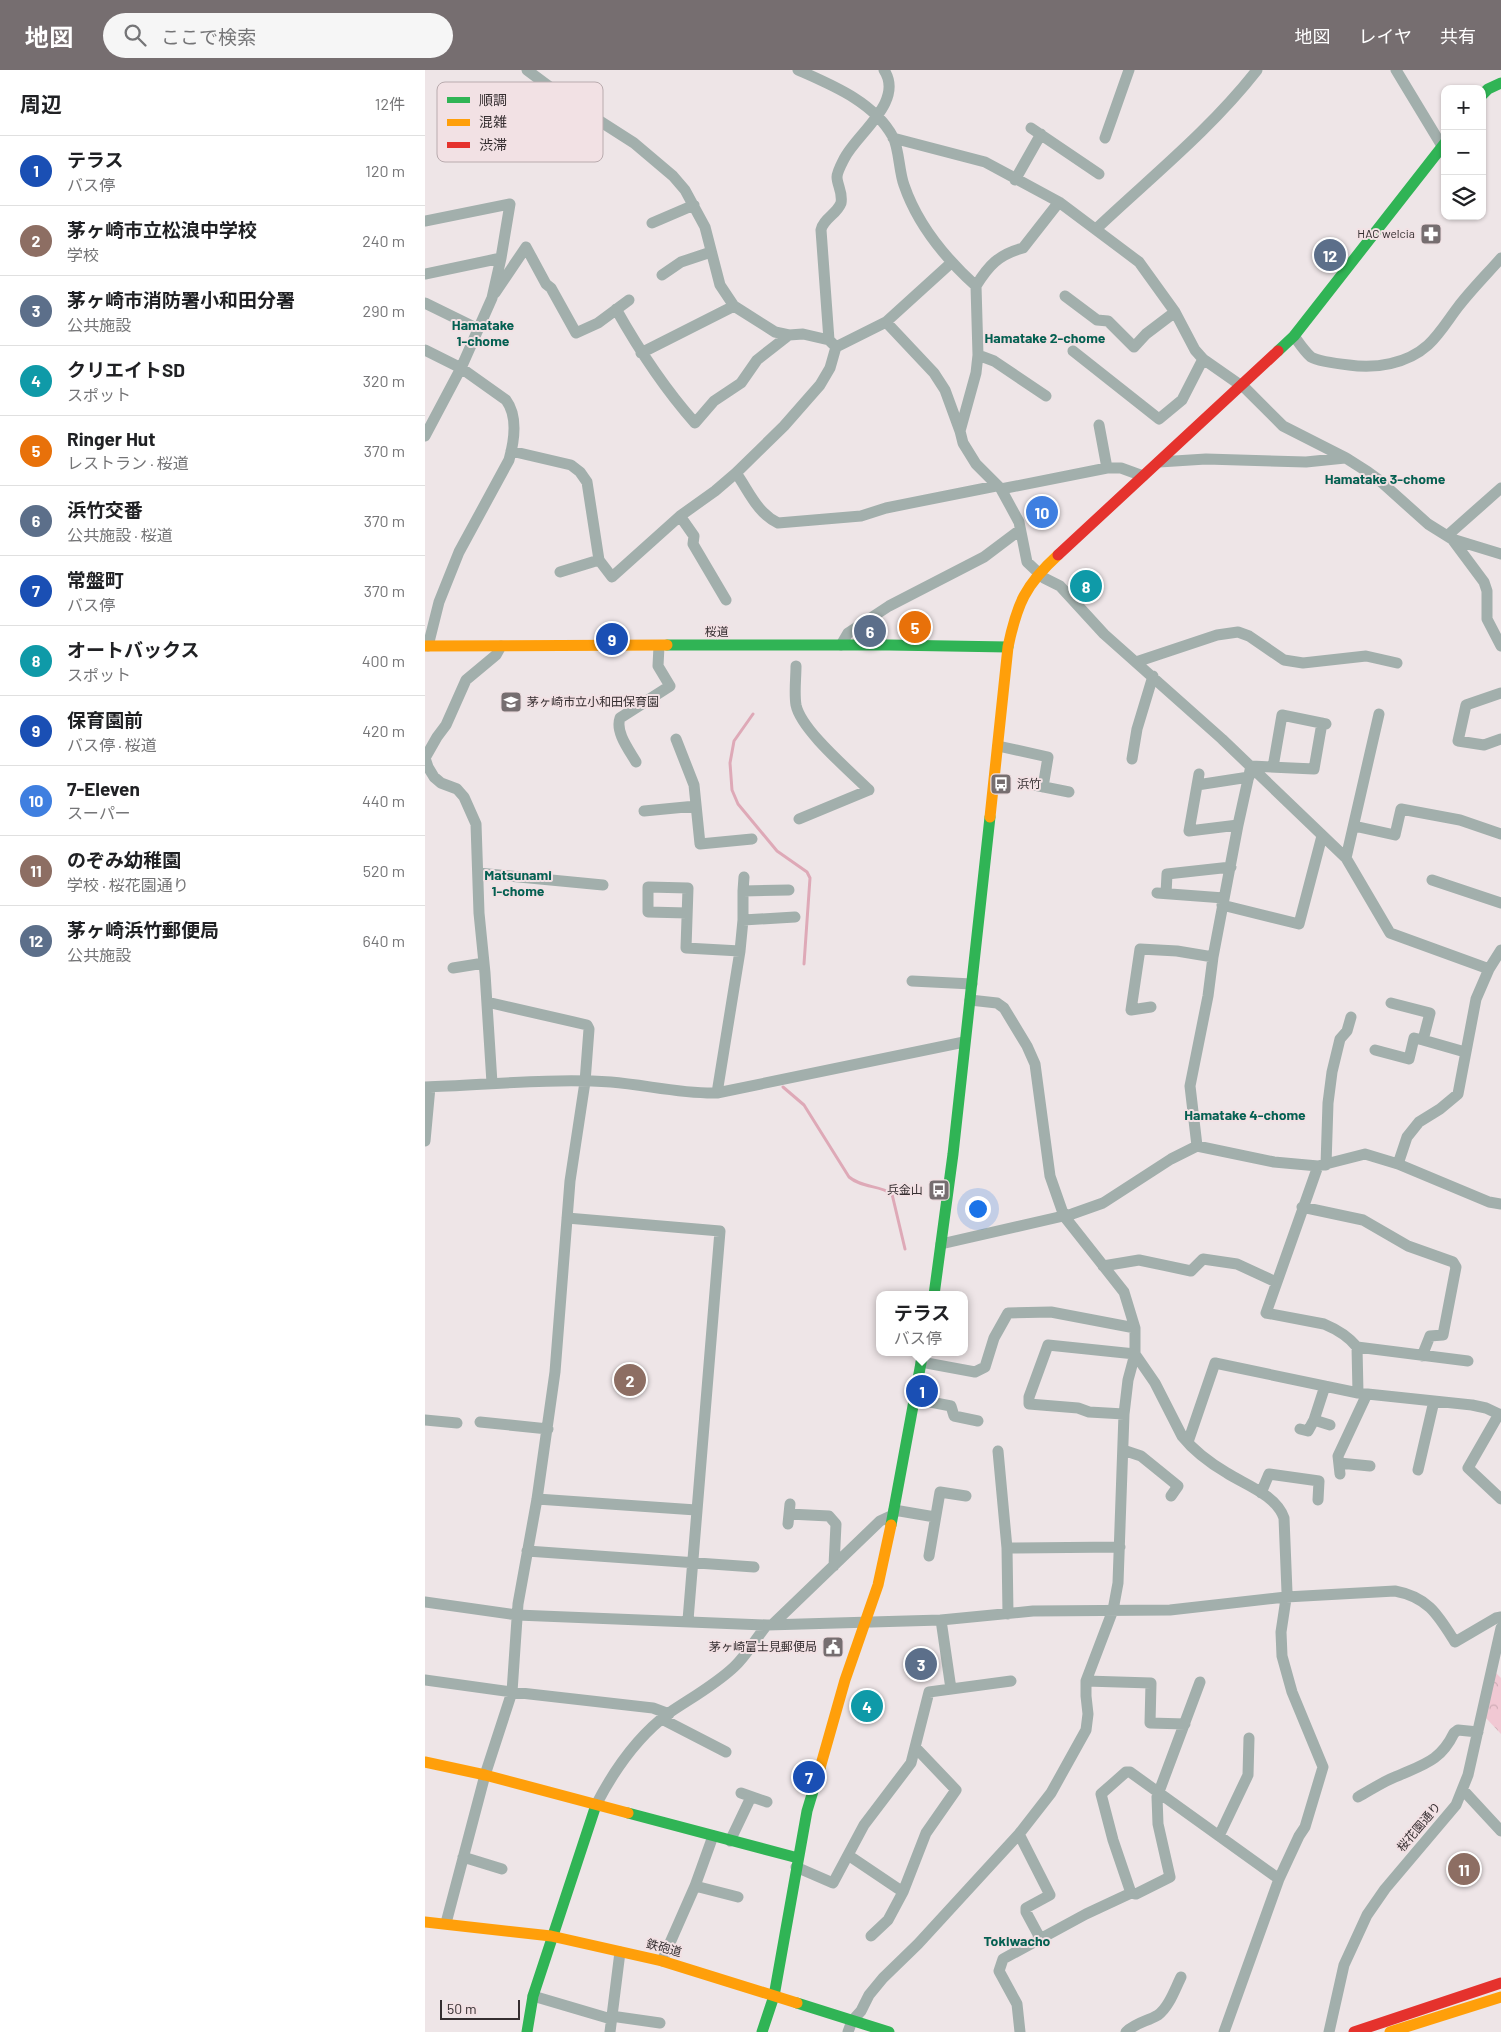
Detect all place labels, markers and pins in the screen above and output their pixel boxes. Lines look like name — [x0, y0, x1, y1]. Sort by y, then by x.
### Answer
pharmacy icon: HAC welcia — [1419, 222, 1443, 246]
place label: HAC welcia — [1357, 226, 1415, 240]
pin: 12 — [1314, 236, 1346, 274]
pin: 10 — [1026, 493, 1058, 531]
pin: 8 — [1070, 567, 1102, 605]
pin: 5 — [899, 608, 931, 646]
pin: 6 — [854, 612, 886, 650]
pin: 9 — [596, 620, 628, 658]
school or university icon: 茅ヶ崎市立小和田保育園 — [499, 690, 523, 714]
place label: 茅ヶ崎市立小和田保育園 — [527, 694, 659, 708]
bus stop icon: 浜竹 — [989, 772, 1013, 796]
place label: 浜竹 — [1017, 776, 1041, 790]
bus stop icon: 兵金山 — [927, 1178, 951, 1202]
place label: 兵金山 — [887, 1182, 923, 1196]
pin: 2 — [614, 1361, 646, 1399]
pin: 1 — [906, 1372, 938, 1410]
public building icon: 茅ヶ崎富士見郵便局 — [821, 1635, 845, 1659]
place label: 茅ヶ崎富士見郵便局 — [709, 1639, 817, 1653]
pin: 3 — [905, 1645, 937, 1683]
pin: 4 — [851, 1687, 883, 1725]
pin: 7 — [793, 1758, 825, 1796]
pin: 11 — [1448, 1850, 1480, 1888]

